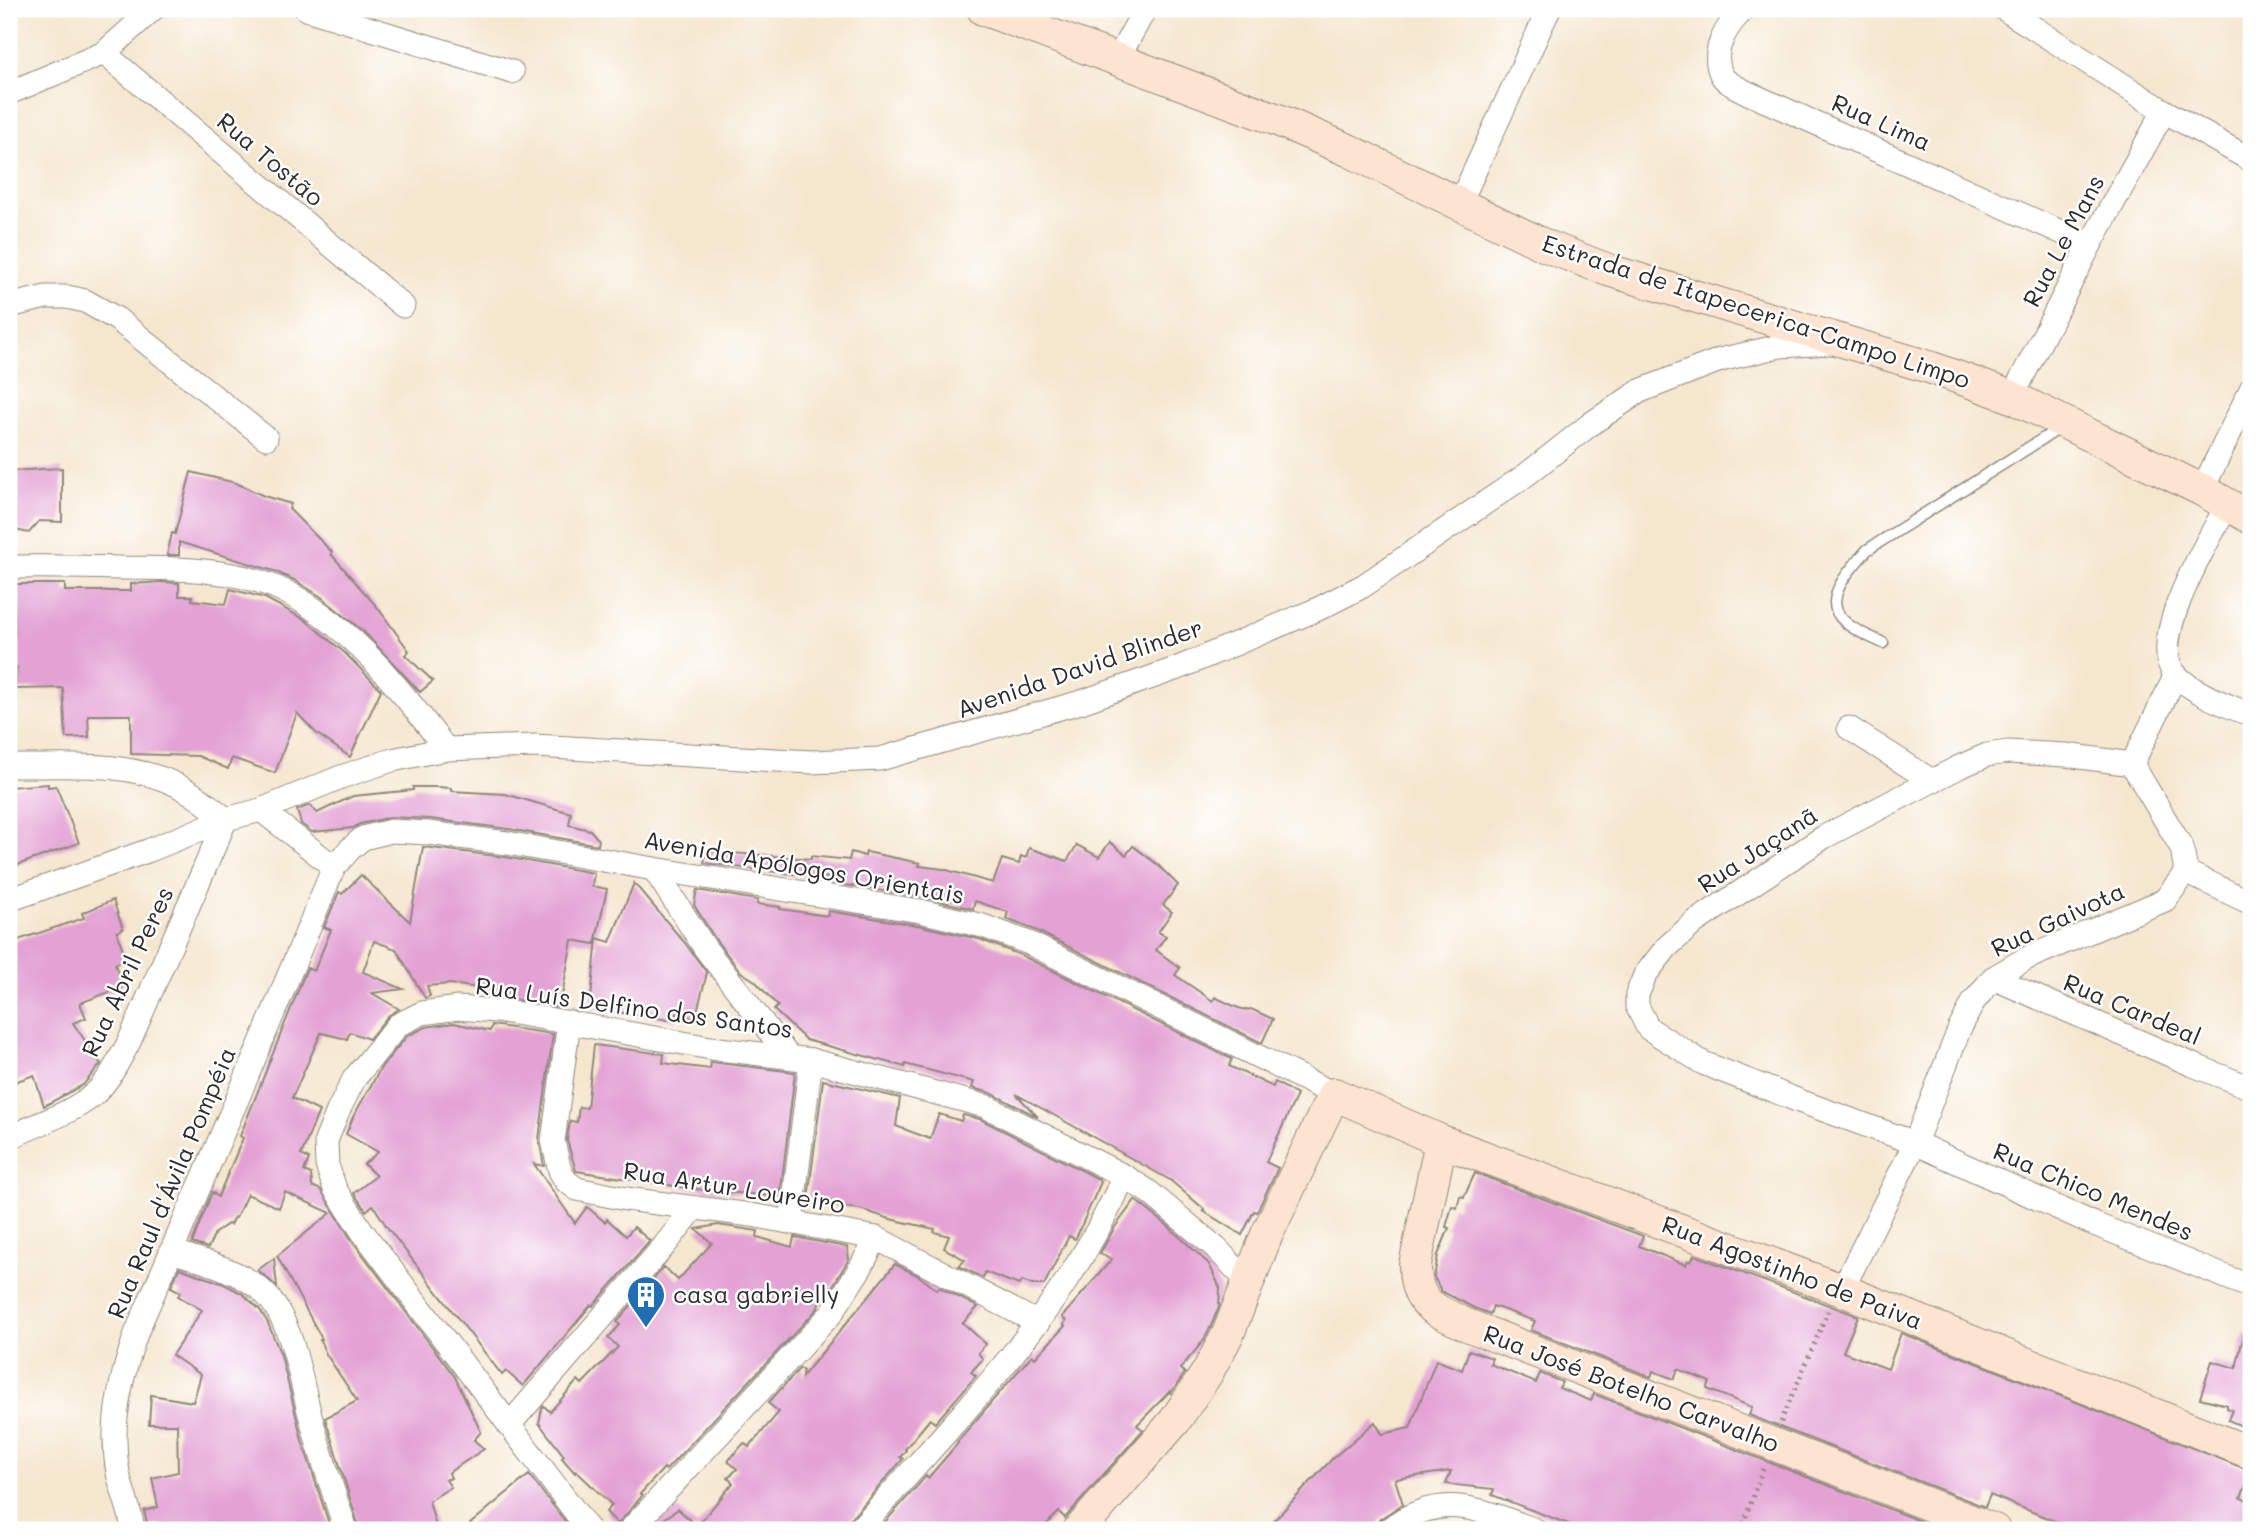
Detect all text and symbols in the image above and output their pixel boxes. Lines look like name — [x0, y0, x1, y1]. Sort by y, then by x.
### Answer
street label: Rua Lima — [1827, 86, 1936, 157]
street label: Rua Tostão — [211, 105, 331, 213]
street label: Rua Le Mans — [2015, 169, 2110, 312]
street label: Estrada de Itapecerica-Campo Limpo — [1539, 227, 1974, 395]
street label: Avenida David Blinder — [952, 611, 1207, 724]
street label: Rua Jaçanã — [1691, 799, 1823, 899]
street label: Avenida Apólogos Orientais — [642, 823, 967, 910]
street label: Rua Gaivota — [1986, 874, 2129, 963]
street label: Rua Abril Peres — [74, 881, 180, 1061]
street label: Rua Cardeal — [2059, 966, 2206, 1051]
street label: Rua Luís Delfino dos Santos — [474, 969, 795, 1044]
street label: Rua Raul d'Ávila Pompéia — [99, 1042, 242, 1323]
street label: Rua Chico Mendes — [1989, 1135, 2198, 1247]
street label: Rua Artur Loureiro — [621, 1154, 847, 1219]
street label: Rua Agostinho de Paiva — [1658, 1208, 1927, 1336]
building icon: casa gabrielly — [625, 1274, 667, 1329]
place label: casa gabrielly — [673, 1278, 839, 1309]
street label: Rua José Botelho Carvalho — [1479, 1317, 1784, 1458]

